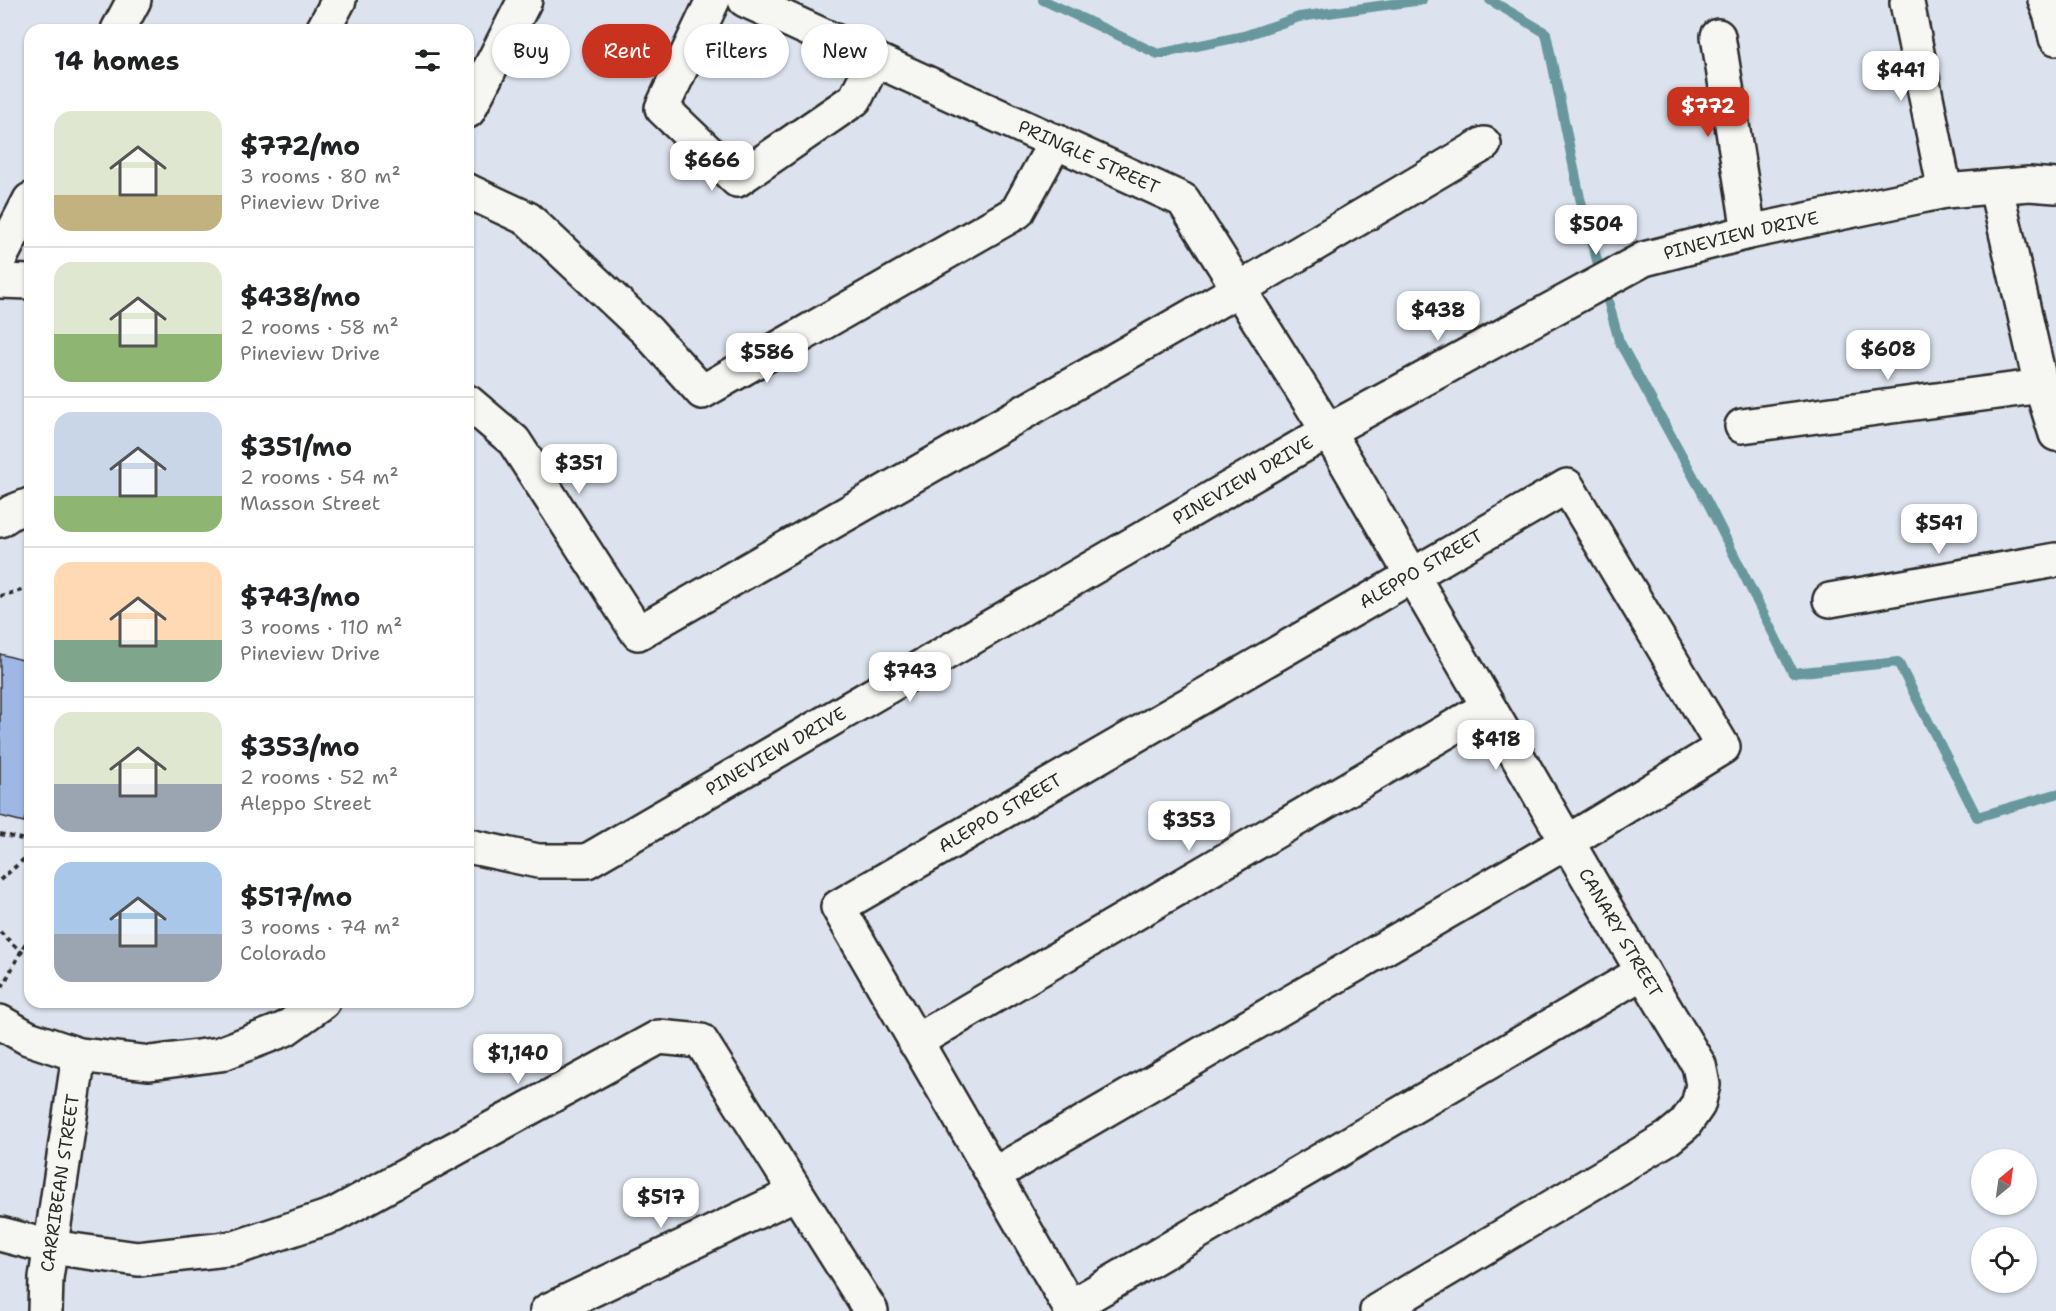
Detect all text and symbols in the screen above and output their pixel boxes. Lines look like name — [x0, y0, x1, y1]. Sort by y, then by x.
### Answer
chip: Buy — [492, 24, 570, 78]
chip: Rent — [582, 24, 672, 78]
chip: Filters — [684, 24, 789, 78]
chip: New — [801, 24, 888, 78]
text: 14 homes — [54, 43, 180, 78]
icon: filters — [411, 44, 444, 77]
pin: $441 — [1865, 51, 1937, 102]
text: $441 — [1876, 57, 1926, 83]
pin: $772 — [1672, 87, 1744, 138]
text: $772 — [1681, 93, 1735, 119]
street label: PRINGLE STREET — [1014, 114, 1163, 200]
text: $772/mo — [240, 128, 360, 163]
icon: home — [102, 135, 174, 207]
pin: $666 — [676, 141, 748, 192]
text: $666 — [684, 147, 740, 173]
text: 3 rooms · 80 m² — [240, 163, 401, 189]
text: Pineview Drive — [240, 189, 380, 215]
pin: $504 — [1560, 205, 1632, 256]
street label: PINEVIEW DRIVE — [1661, 206, 1821, 265]
text: $504 — [1569, 211, 1623, 237]
text: $438/mo — [240, 279, 361, 314]
icon: home — [102, 286, 174, 358]
pin: $438 — [1402, 291, 1474, 342]
text: $438 — [1411, 297, 1465, 323]
text: 2 rooms · 58 m² — [240, 314, 399, 340]
pin: $608 — [1852, 330, 1924, 381]
pin: $586 — [731, 333, 803, 384]
text: $608 — [1860, 336, 1916, 362]
text: $586 — [740, 339, 794, 365]
text: Pineview Drive — [240, 340, 380, 366]
text: $351/mo — [240, 429, 352, 464]
street label: PINEVIEW DRIVE — [1168, 430, 1318, 531]
icon: home — [102, 436, 174, 508]
pin: $351 — [543, 444, 615, 495]
text: $351 — [555, 450, 603, 476]
text: 2 rooms · 54 m² — [240, 464, 399, 490]
text: Masson Street — [240, 490, 381, 516]
pin: $541 — [1903, 504, 1975, 555]
text: $541 — [1915, 510, 1963, 536]
street label: ALEPPO STREET — [1355, 524, 1487, 614]
text: $743/mo — [240, 579, 360, 614]
icon: home — [102, 586, 174, 658]
text: 3 rooms · 110 m² — [240, 614, 403, 640]
text: Pineview Drive — [240, 640, 380, 666]
pin: $743 — [874, 652, 946, 703]
text: $743 — [883, 658, 937, 684]
street label: PINEVIEW DRIVE — [701, 701, 851, 802]
pin: $418 — [1460, 720, 1532, 771]
text: $418 — [1471, 726, 1521, 752]
text: $353/mo — [240, 729, 360, 764]
icon: home — [102, 736, 174, 808]
text: 2 rooms · 52 m² — [240, 764, 398, 790]
street label: ALEPPO STREET — [934, 768, 1066, 858]
text: Aleppo Street — [240, 790, 372, 816]
pin: $353 — [1153, 801, 1225, 852]
text: $353 — [1162, 807, 1216, 833]
street label: CANARY STREET — [1573, 864, 1668, 1002]
text: $517/mo — [240, 879, 352, 914]
icon: home — [102, 886, 174, 958]
text: 3 rooms · 74 m² — [240, 914, 400, 940]
text: Colorado — [240, 940, 326, 966]
pin: $1,140 — [469, 1034, 567, 1085]
text: $1,140 — [487, 1040, 549, 1066]
street label: CARRIBEAN STREET — [35, 1092, 85, 1274]
north arrow — [1971, 1149, 2037, 1215]
map controls — [1971, 1149, 2037, 1293]
pin: $517 — [625, 1178, 697, 1229]
text: $517 — [637, 1184, 685, 1210]
button: locate — [1971, 1227, 2037, 1293]

